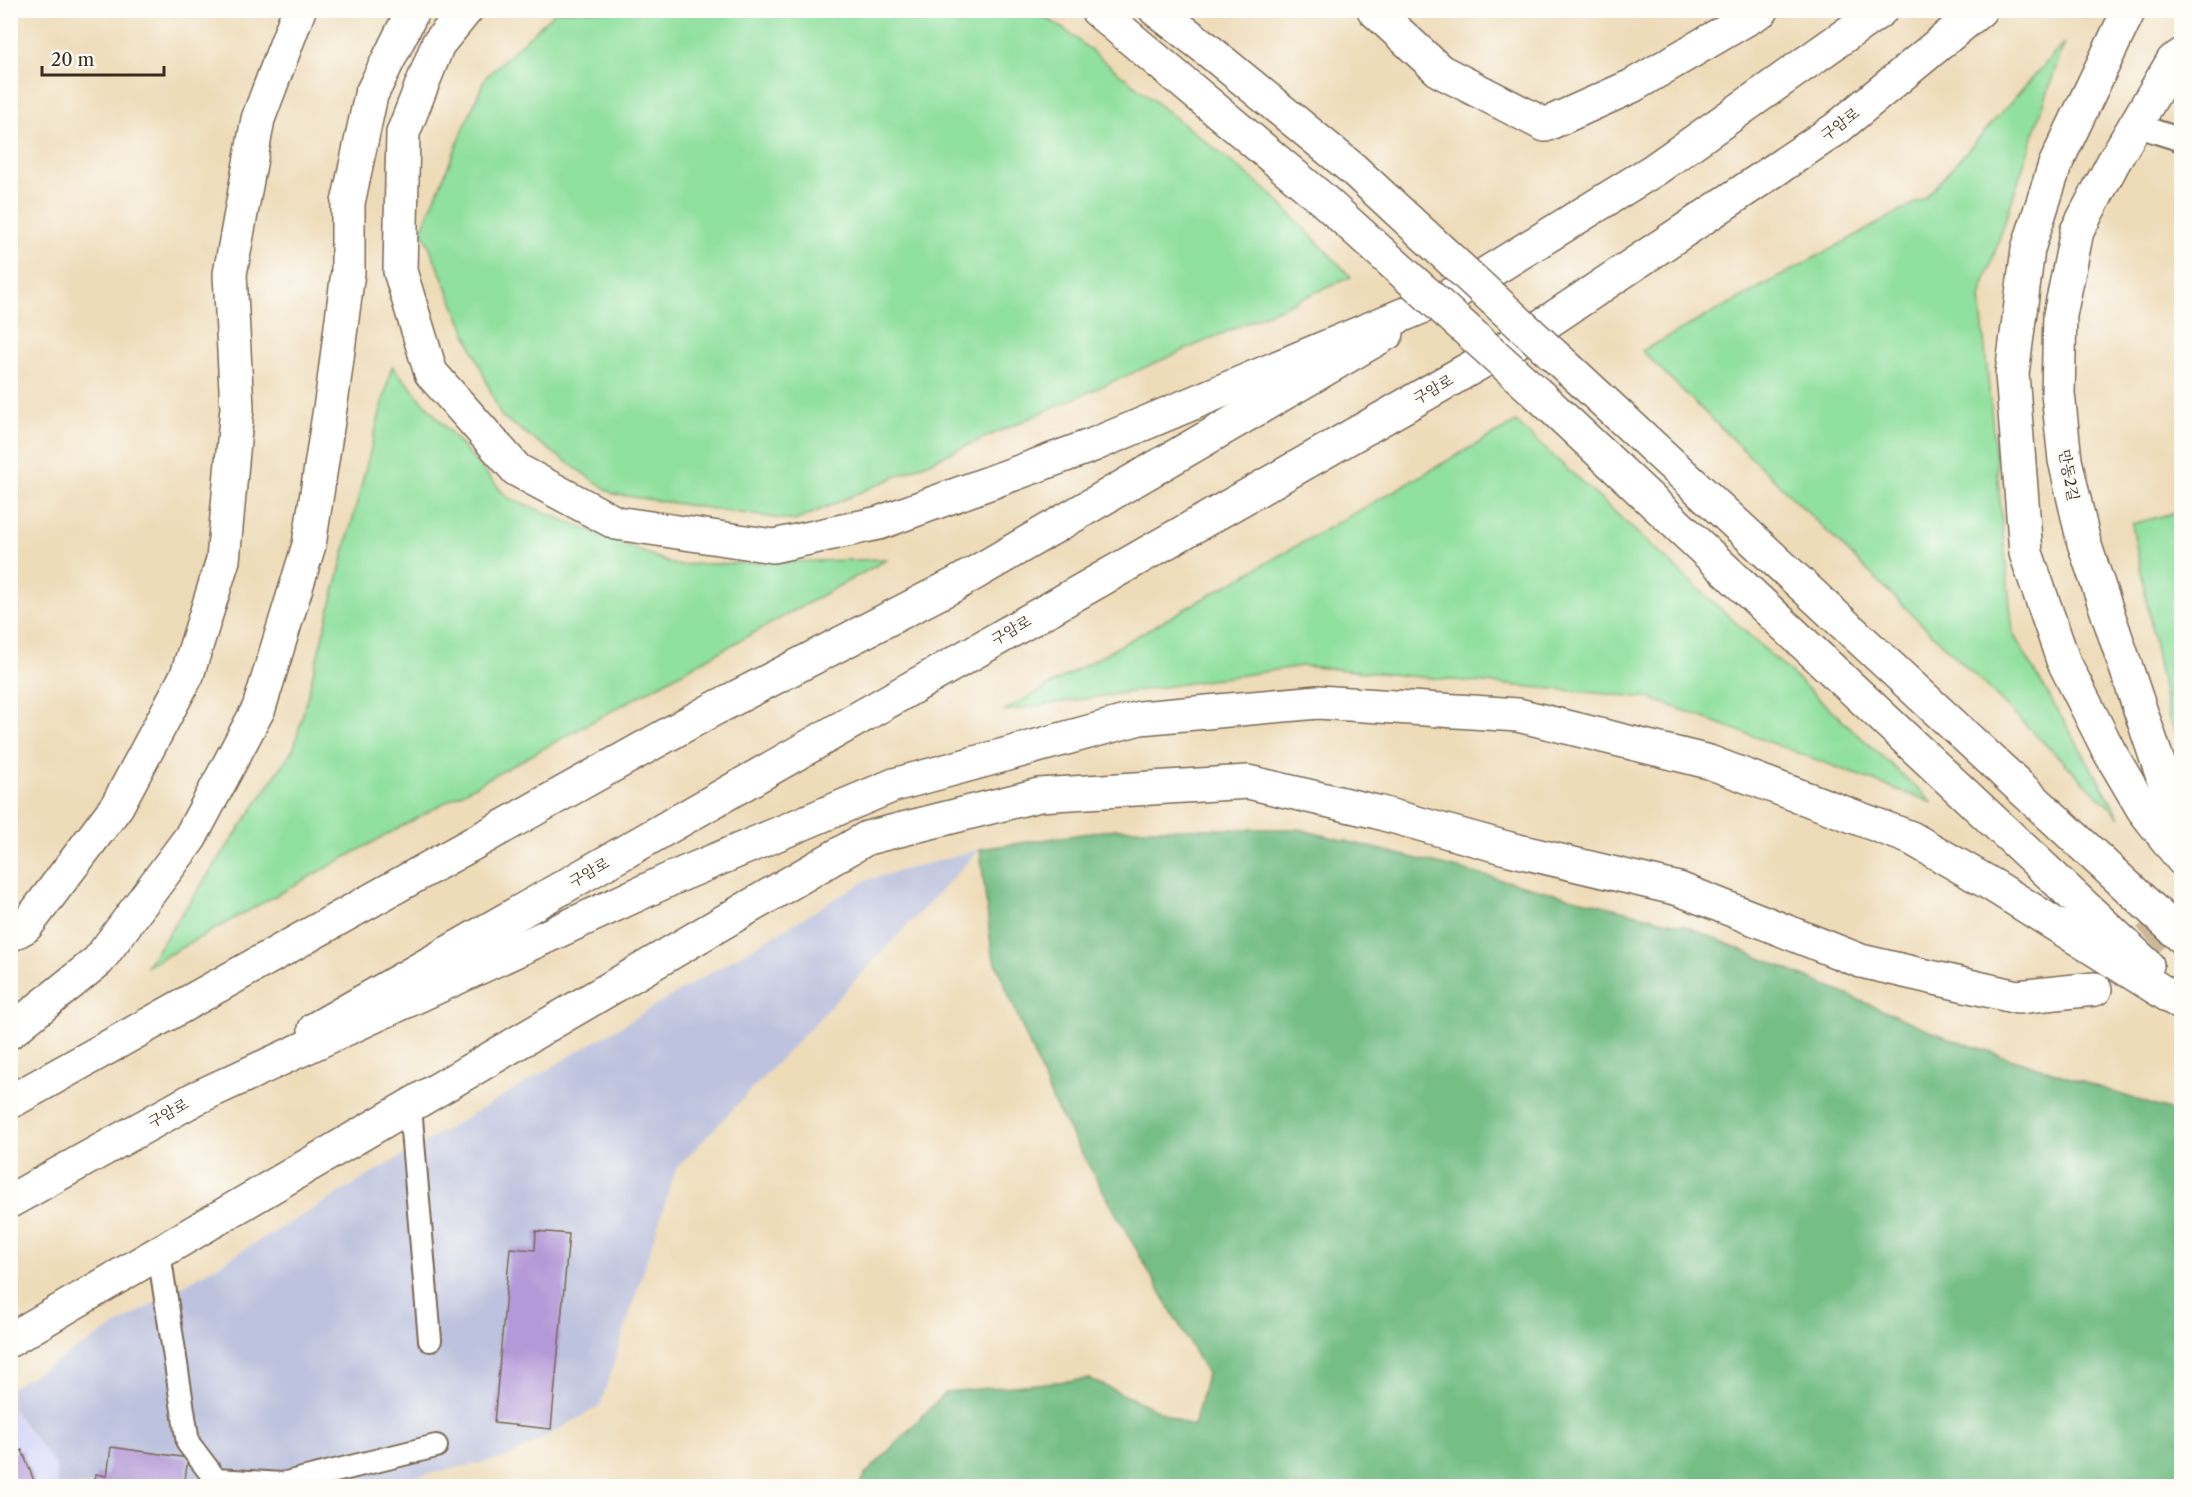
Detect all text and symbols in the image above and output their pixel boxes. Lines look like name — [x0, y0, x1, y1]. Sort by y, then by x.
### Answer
scale bar — [42, 39, 164, 77]
text: 20 m — [51, 49, 95, 71]
street label: 구암로 — [1817, 103, 1863, 145]
street label: 구암로 — [1409, 370, 1457, 408]
street label: 만동2길 — [2055, 448, 2083, 502]
street label: 구암로 — [987, 611, 1035, 649]
street label: 구암로 — [565, 853, 613, 891]
street label: 구암로 — [144, 1094, 192, 1132]

